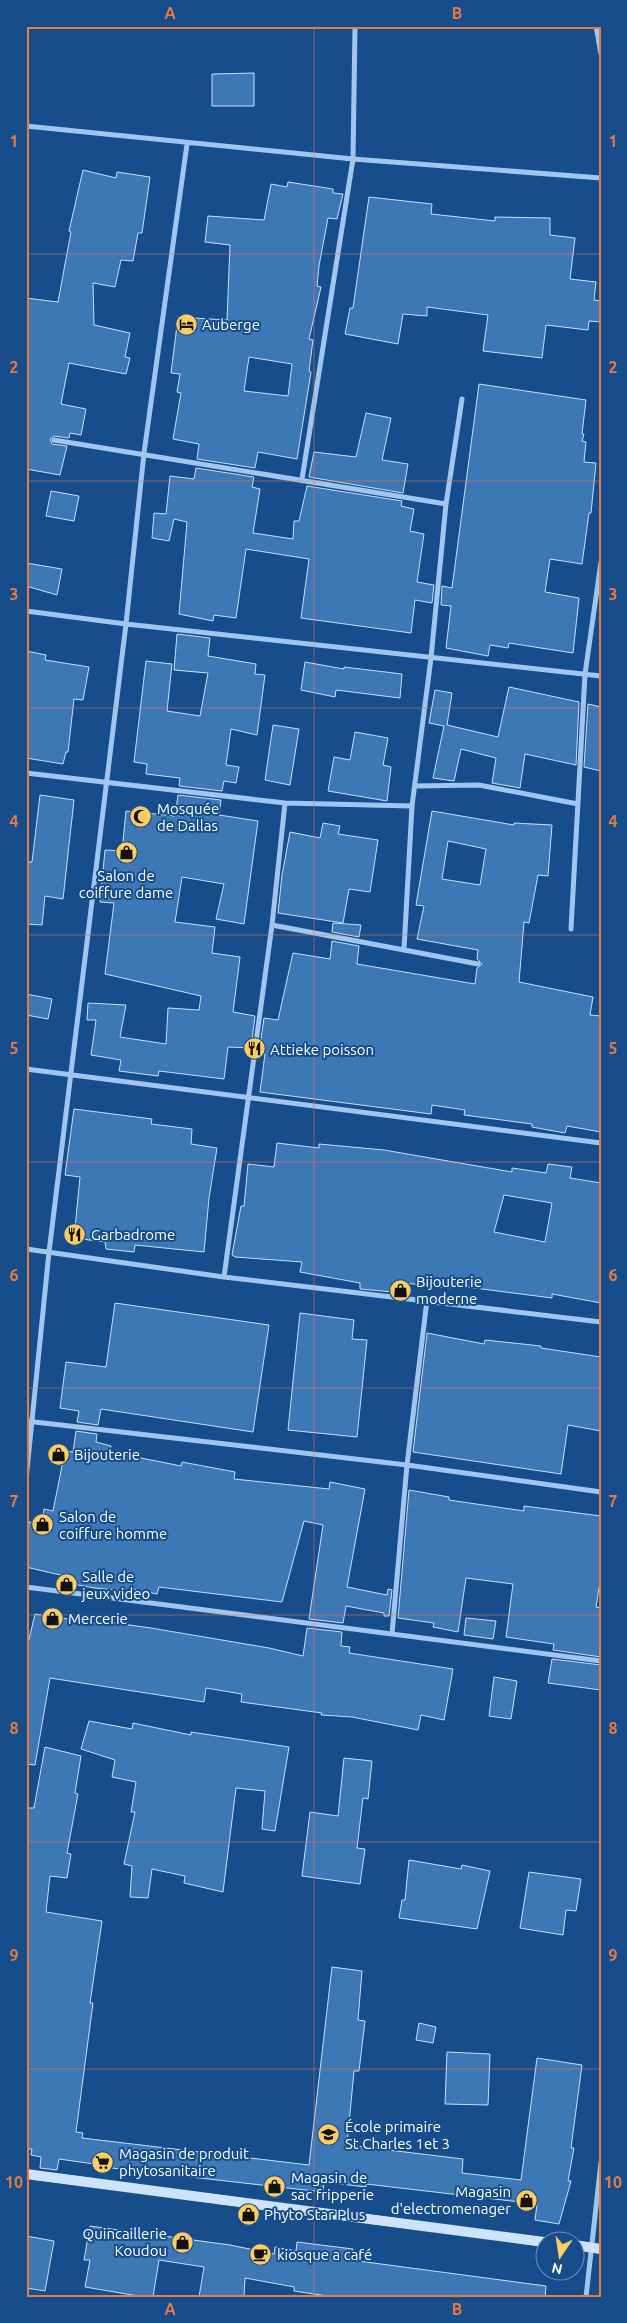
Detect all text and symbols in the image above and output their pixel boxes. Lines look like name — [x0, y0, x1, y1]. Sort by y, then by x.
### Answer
text: A — [164, 4, 176, 22]
text: B — [452, 4, 462, 22]
text: 1 — [9, 132, 19, 150]
text: 1 — [608, 132, 618, 150]
hotel icon: Auberge — [174, 312, 198, 336]
place label: Auberge — [202, 316, 260, 333]
text: 2 — [9, 358, 19, 376]
text: 2 — [608, 358, 618, 376]
text: 3 — [9, 585, 19, 603]
text: 3 — [608, 585, 618, 603]
place label: Mosquée de Dallas — [157, 800, 219, 834]
mosque icon: Mosquée de Dallas — [129, 805, 153, 829]
text: 4 — [9, 812, 19, 830]
text: 4 — [608, 812, 618, 830]
shop icon: Salon de coiffure dame — [114, 840, 138, 864]
place label: Salon de coiffure dame — [79, 867, 173, 901]
restaurant icon: Attieke poisson — [242, 1037, 266, 1061]
text: 5 — [9, 1039, 19, 1057]
text: 5 — [608, 1039, 618, 1057]
place label: Attieke poisson — [270, 1041, 374, 1058]
restaurant icon: Garbadrome — [63, 1222, 87, 1246]
place label: Garbadrome — [91, 1226, 175, 1243]
text: 6 — [9, 1266, 19, 1284]
text: 6 — [608, 1266, 618, 1284]
place label: Bijouterie moderne — [416, 1273, 482, 1307]
shop icon: Bijouterie moderne — [388, 1278, 412, 1302]
shop icon: Bijouterie — [46, 1442, 70, 1466]
place label: Bijouterie — [74, 1446, 140, 1463]
text: 7 — [9, 1492, 19, 1510]
text: 7 — [608, 1492, 618, 1510]
place label: Salon de coiffure homme — [59, 1508, 167, 1542]
shop icon: Salon de coiffure homme — [31, 1513, 55, 1537]
place label: Salle de jeux video — [81, 1568, 150, 1602]
shop icon: Salle de jeux video — [54, 1573, 78, 1597]
shop icon: Mercerie — [40, 1606, 64, 1630]
place label: Mercerie — [68, 1610, 128, 1627]
text: 8 — [9, 1719, 19, 1737]
text: 8 — [608, 1719, 618, 1737]
text: 9 — [9, 1946, 19, 1964]
text: 9 — [608, 1946, 618, 1964]
place label: École primaire St Charles 1et 3 — [345, 2118, 450, 2152]
school or university icon: École primaire St Charles 1et 3 — [317, 2123, 341, 2147]
place label: Magasin de produit phytosanitaire — [119, 2145, 249, 2179]
supermarket icon: Magasin de produit phytosanitaire — [91, 2150, 115, 2174]
place label: Magasin de sac fripperie — [291, 2169, 374, 2203]
text: 10 — [5, 2173, 23, 2191]
text: 10 — [604, 2173, 622, 2191]
shop icon: Magasin de sac fripperie — [263, 2174, 287, 2198]
place label: Magasin d'electromenager — [391, 2183, 511, 2217]
shop icon: Magasin d'electromenager — [515, 2188, 539, 2212]
shop icon: Phyto Star Plus — [236, 2202, 260, 2226]
place label: Phyto Star Plus — [264, 2206, 365, 2223]
place label: Quincaillerie Koudou — [83, 2225, 167, 2259]
shop icon: Quincaillerie Koudou — [171, 2230, 195, 2254]
north arrow — [534, 2230, 584, 2280]
cafe icon: kiosque a café — [249, 2242, 273, 2266]
place label: kiosque a café — [277, 2246, 372, 2263]
text: N — [550, 2260, 564, 2278]
text: A — [164, 2300, 176, 2318]
text: B — [452, 2300, 462, 2318]

